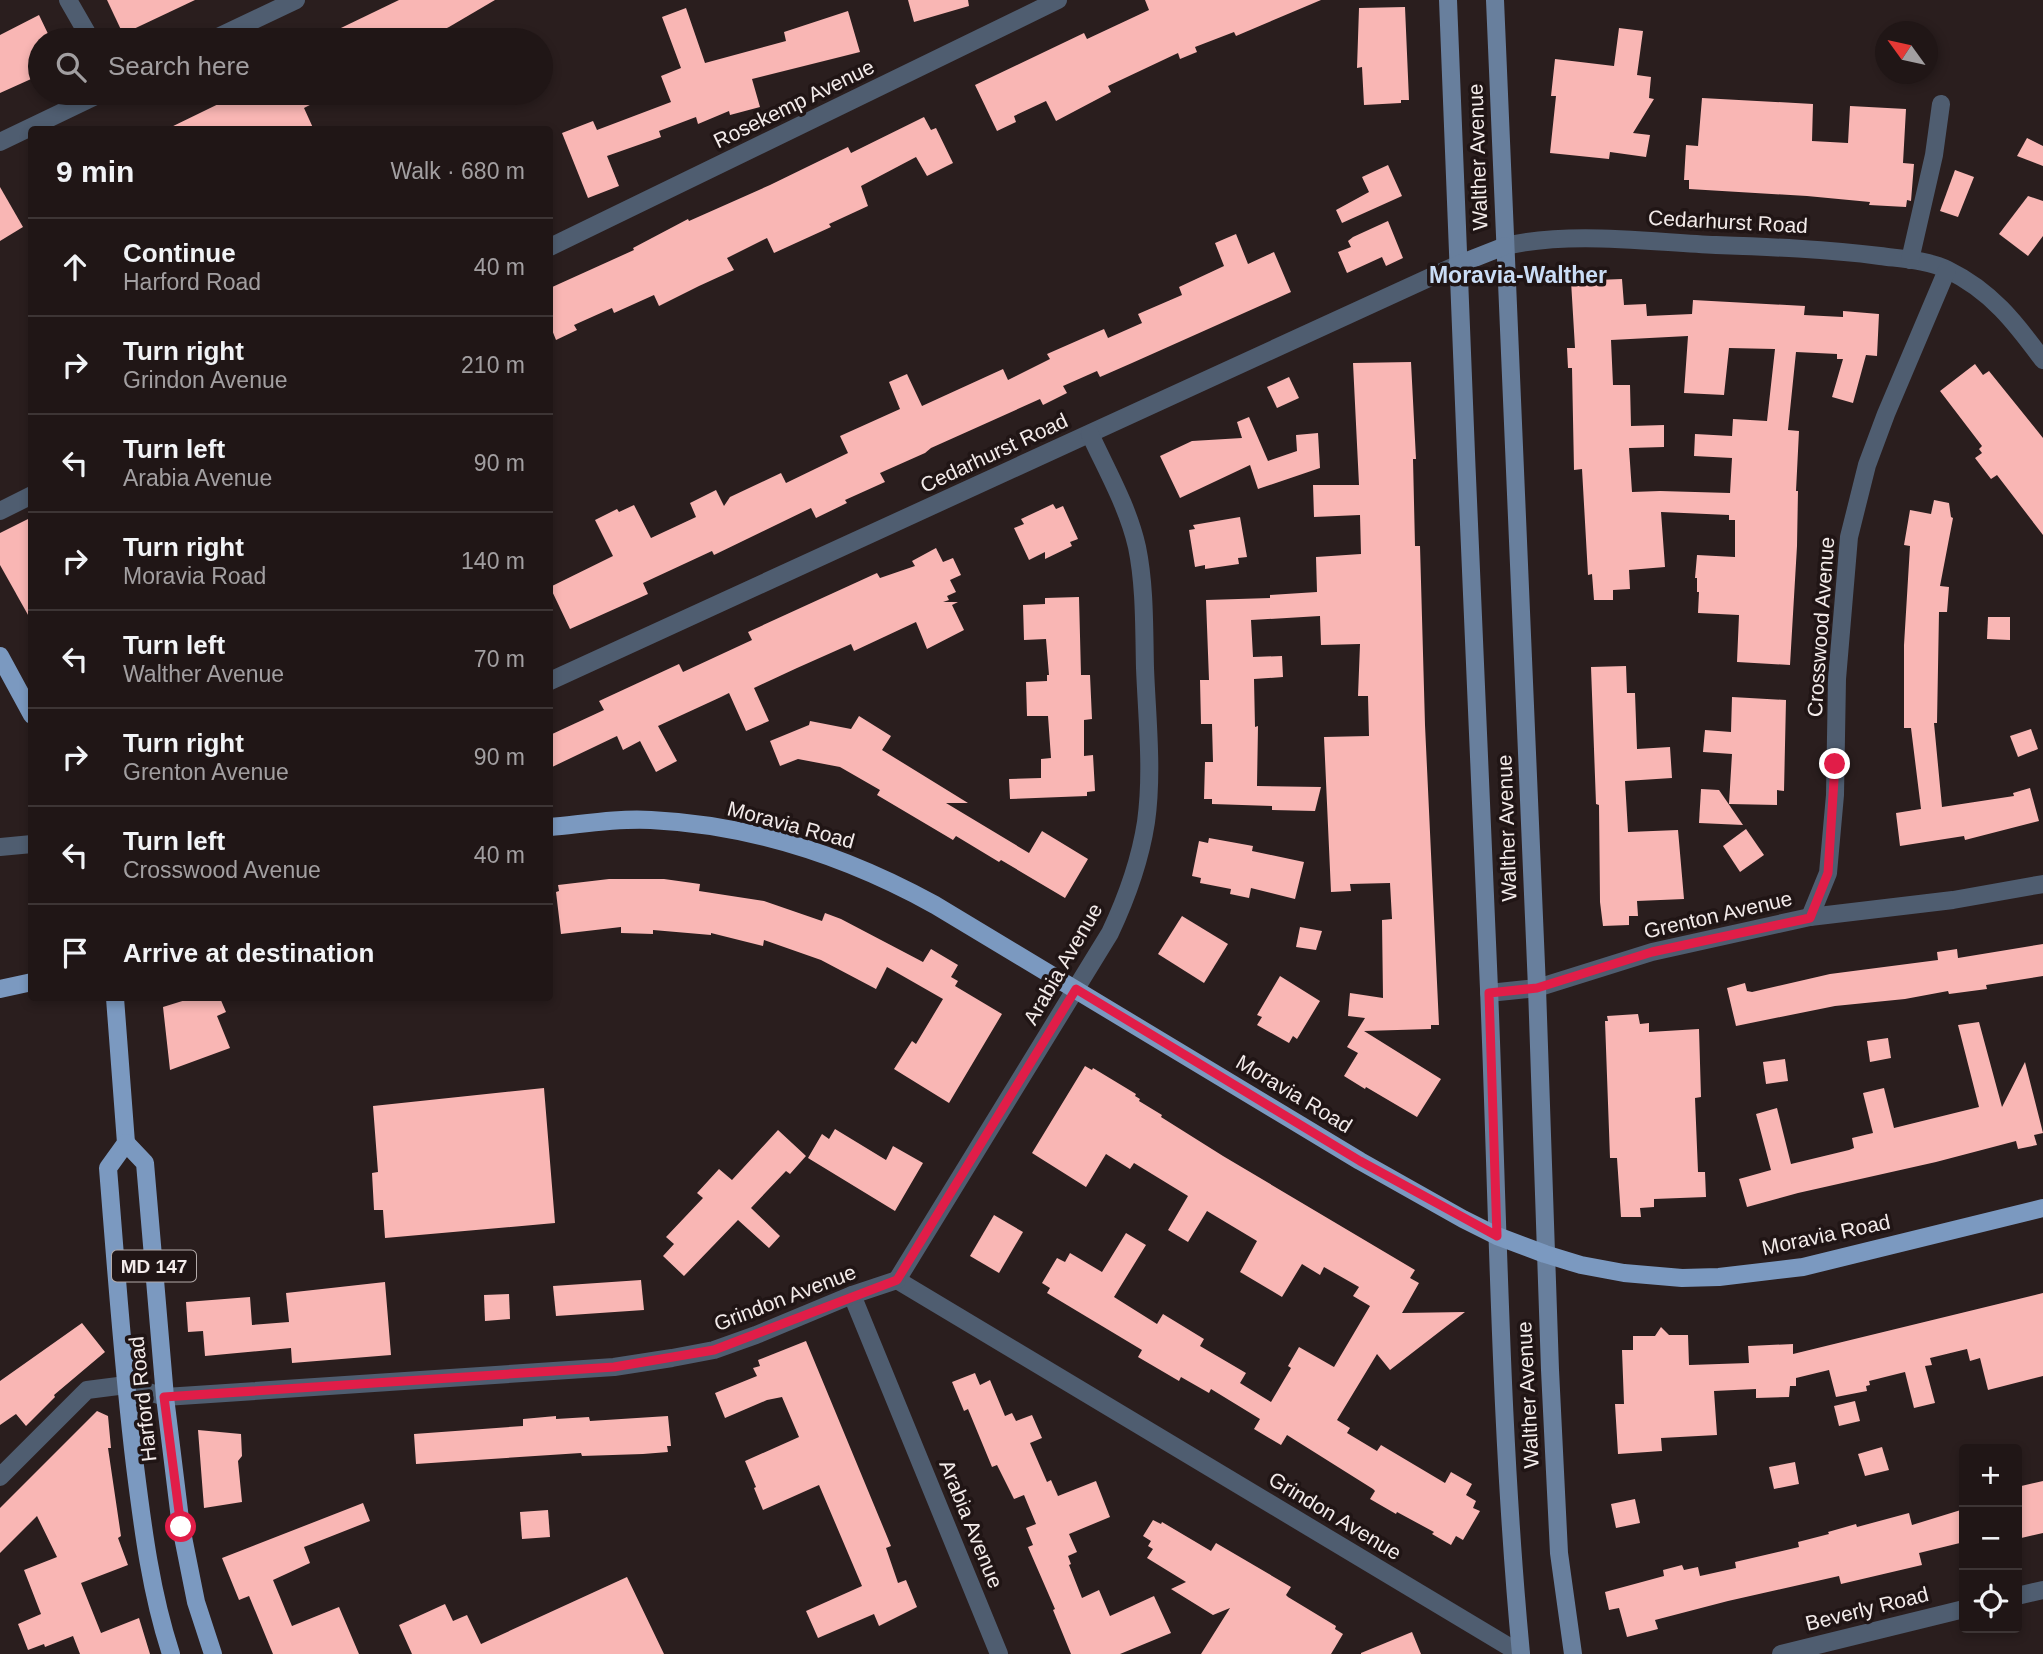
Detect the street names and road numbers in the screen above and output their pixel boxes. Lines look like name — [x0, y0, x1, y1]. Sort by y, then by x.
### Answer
street label: Rosekemp Avenue — [710, 55, 878, 152]
street label: Walther Avenue — [1463, 83, 1492, 231]
street label: Cedarhurst Road — [1648, 206, 1808, 237]
street label: Cedarhurst Road — [916, 408, 1071, 497]
street label: Crosswood Avenue — [1803, 536, 1838, 718]
street label: Walther Avenue — [1492, 754, 1521, 902]
street label: Moravia Road — [725, 796, 857, 853]
street label: Grenton Avenue — [1642, 886, 1794, 943]
street label: Arabia Avenue — [1019, 899, 1107, 1028]
street label: Moravia Road — [1232, 1050, 1356, 1137]
street label: Moravia Road — [1760, 1210, 1892, 1259]
road number: MD 147 — [112, 1250, 196, 1282]
street label: Grindon Avenue — [711, 1260, 859, 1335]
street label: Walther Avenue — [1512, 1321, 1543, 1469]
street label: Harford Road — [124, 1335, 161, 1463]
street label: Arabia Avenue — [935, 1456, 1008, 1591]
street label: Grindon Avenue — [1265, 1467, 1406, 1564]
street label: Beverly Road — [1803, 1582, 1931, 1635]

